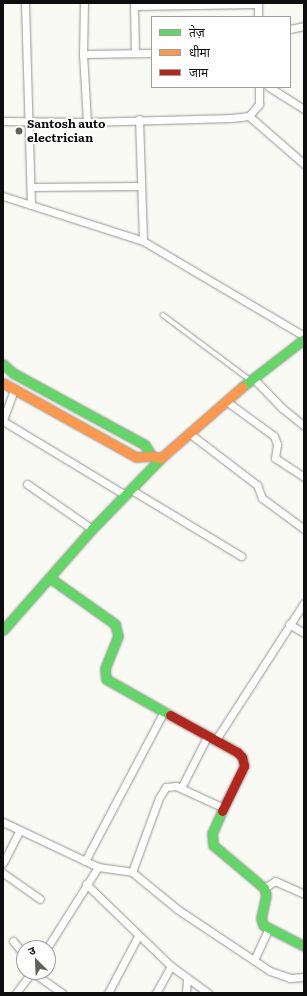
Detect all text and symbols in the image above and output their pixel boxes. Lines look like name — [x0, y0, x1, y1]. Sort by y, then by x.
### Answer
legend — [151, 16, 291, 88]
text: तेज़ — [189, 23, 205, 41]
text: धीमा — [189, 43, 210, 61]
text: जाम — [189, 63, 208, 81]
place label: Santosh auto electrician — [27, 117, 105, 145]
marker: Santosh auto electrician — [14, 126, 24, 136]
north arrow — [16, 940, 56, 980]
text: उ — [25, 941, 38, 959]

